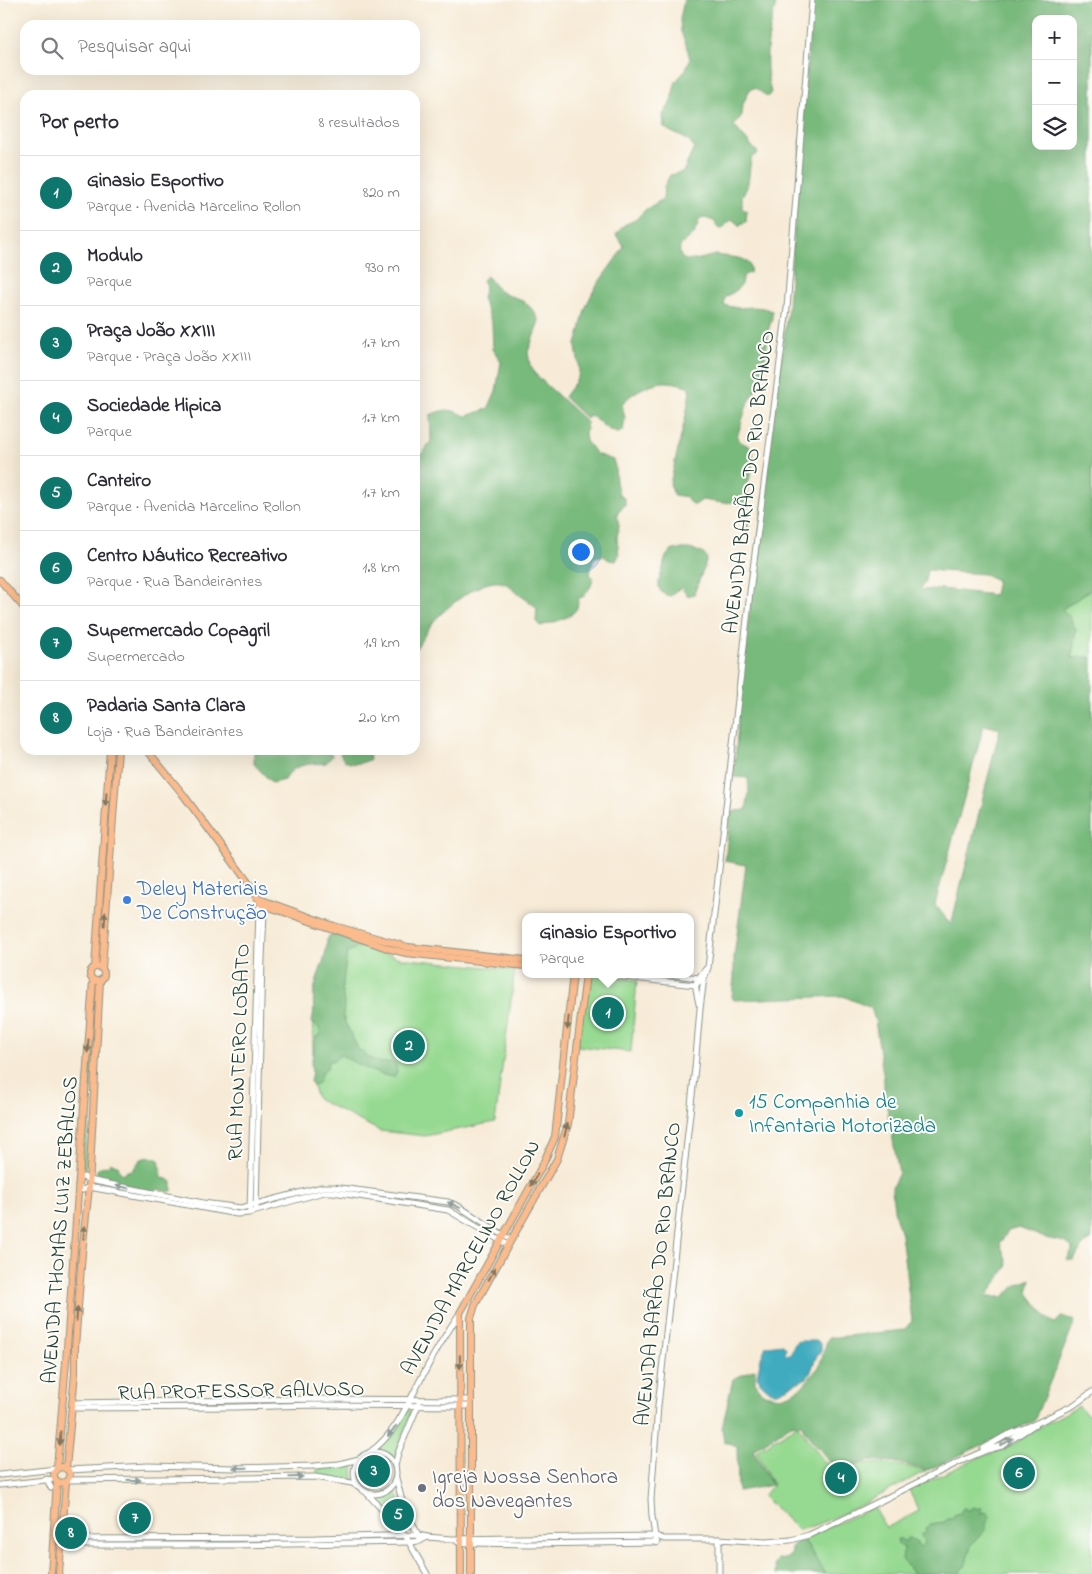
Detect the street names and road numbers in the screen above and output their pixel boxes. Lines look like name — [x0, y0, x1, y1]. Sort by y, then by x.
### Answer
street label: AVENIDA BARÃO DO RIO BRANCO — [716, 329, 783, 636]
street label: RUA MONTEIRO LOBATO — [221, 943, 259, 1161]
street label: AVENIDA THOMAS LUIZ ZEBALLOS — [35, 1075, 87, 1385]
street label: AVENIDA BARÃO DO RIO BRANCO — [628, 1121, 690, 1428]
street label: AVENIDA MARCELINO ROLLON — [394, 1135, 549, 1381]
street label: RUA PROFESSOR GALVOSO — [117, 1375, 365, 1409]

